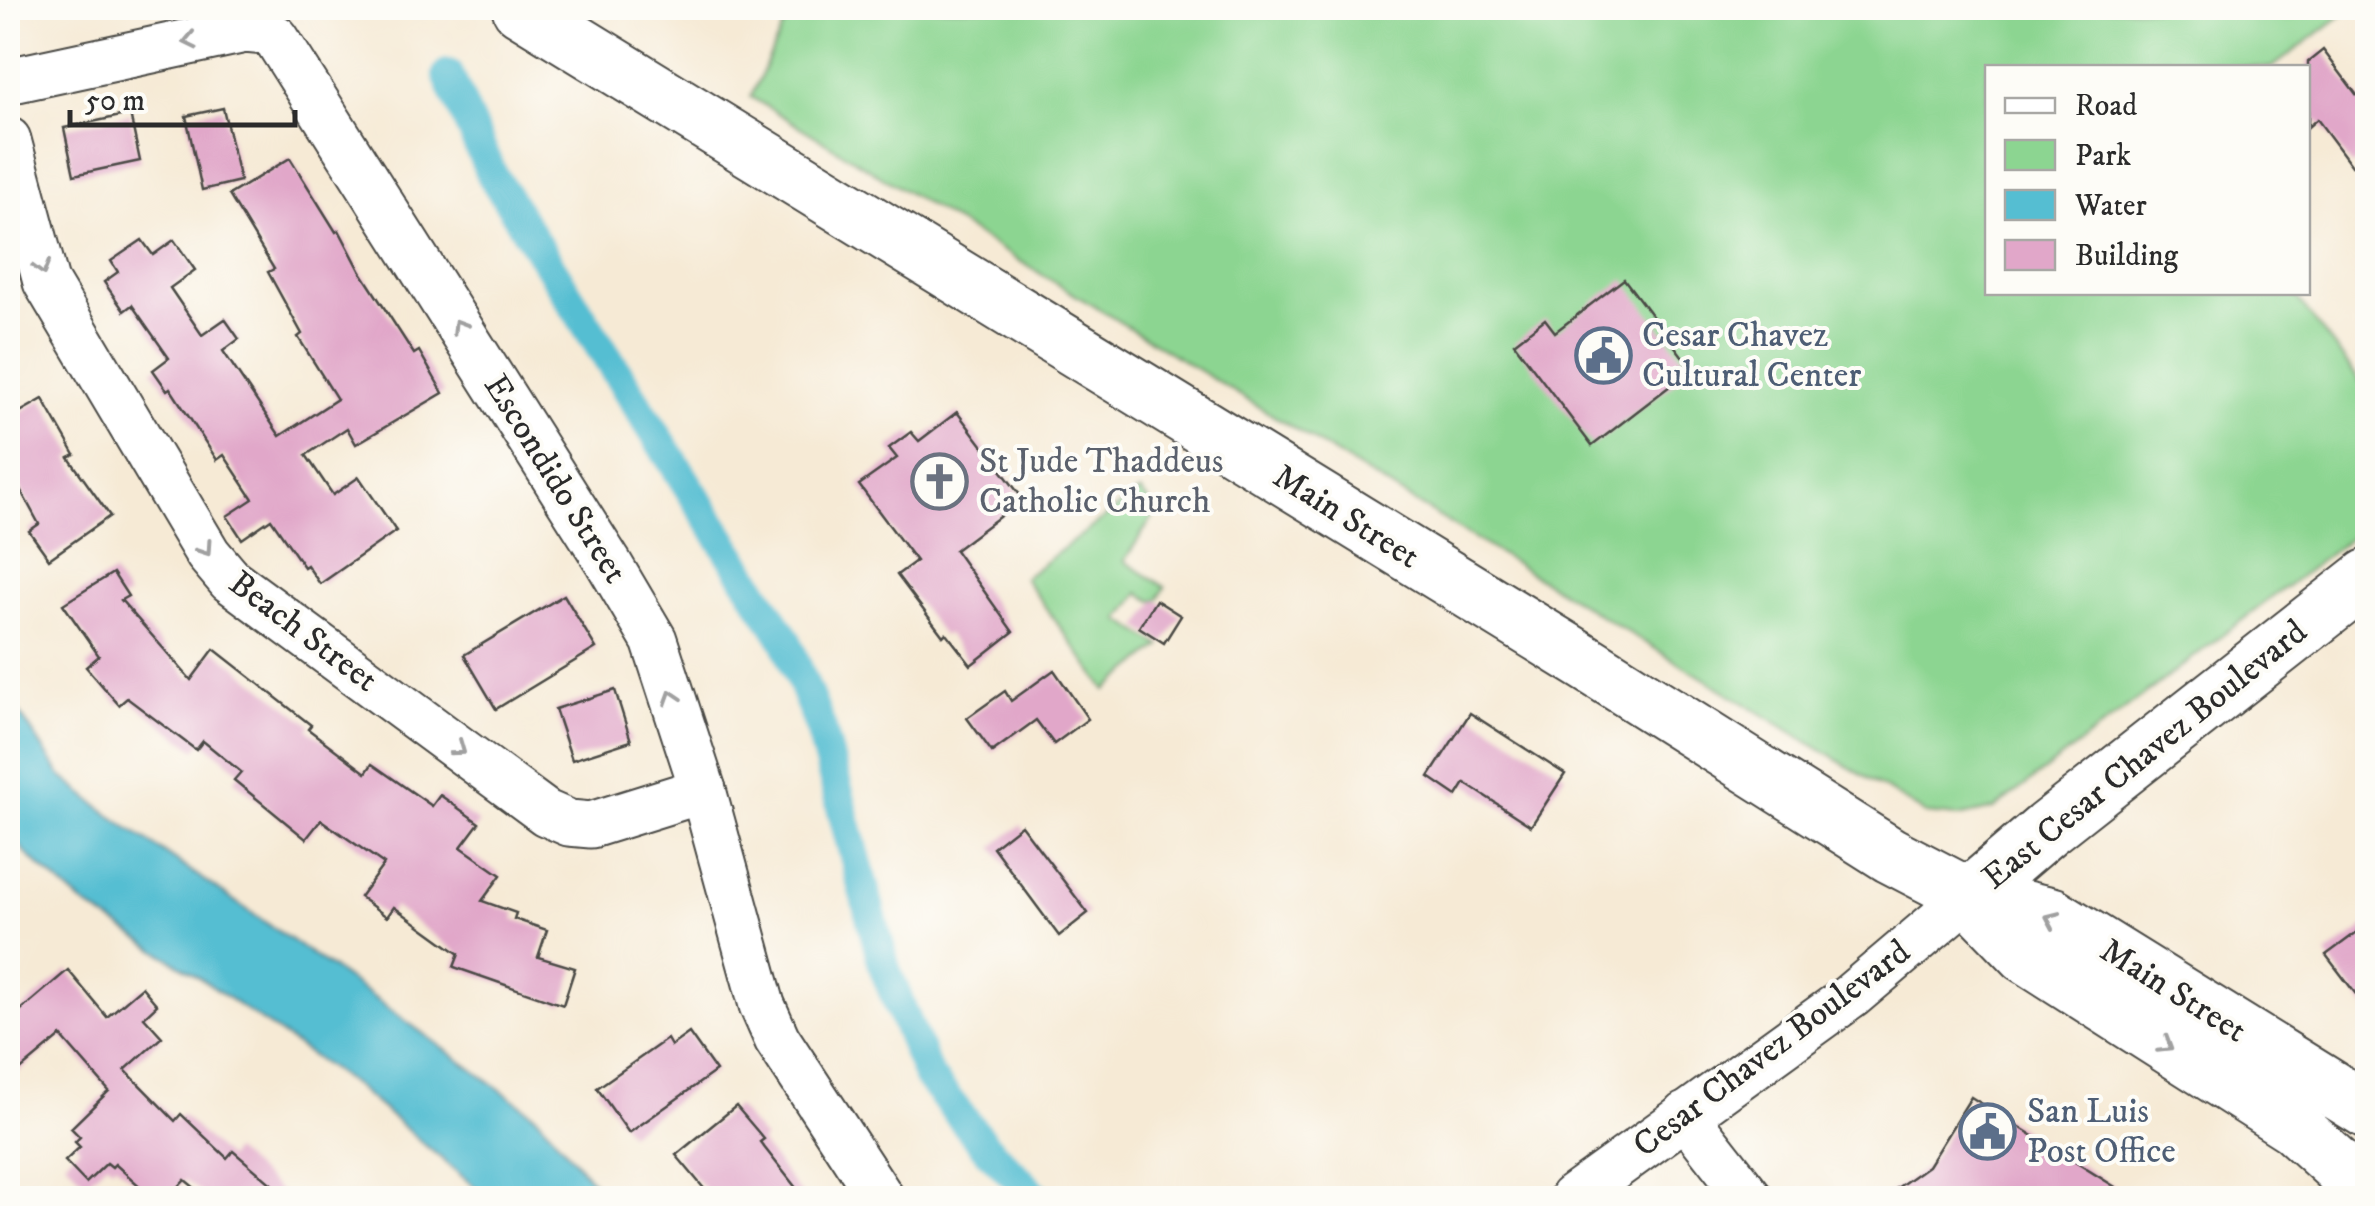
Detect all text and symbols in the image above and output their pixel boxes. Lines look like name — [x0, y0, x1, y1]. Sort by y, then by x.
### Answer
one-way arrow — [182, 30, 199, 51]
scale bar — [70, 65, 295, 127]
legend — [1985, 65, 2310, 295]
text: 50 m — [85, 83, 145, 120]
text: Road — [2075, 88, 2137, 125]
text: Park — [2075, 138, 2131, 175]
text: Water — [2074, 188, 2147, 225]
text: Building — [2075, 238, 2179, 275]
one-way arrow — [30, 259, 51, 276]
place label: Cesar Chavez Cultural Center — [1642, 314, 1861, 398]
one-way arrow — [452, 319, 471, 337]
public building icon: Cesar Chavez Cultural Center — [1573, 326, 1633, 386]
street label: Escondido Street — [473, 366, 637, 592]
place label: St Jude Thaddeus Catholic Church — [979, 440, 1223, 524]
church icon: St Jude Thaddeus Catholic Church — [910, 452, 970, 512]
street label: Main Street — [1265, 455, 1427, 579]
one-way arrow — [193, 538, 212, 556]
street label: Beach Street — [220, 562, 386, 702]
street label: East Cesar Chavez Boulevard — [1974, 610, 2317, 900]
one-way arrow — [664, 690, 684, 707]
one-way arrow — [448, 737, 466, 755]
one-way arrow — [2044, 910, 2062, 930]
street label: Main Street — [2092, 929, 2254, 1053]
street label: Cesar Chavez Boulevard — [1625, 930, 1920, 1167]
one-way arrow — [2155, 1034, 2173, 1053]
place label: San Luis Post Office — [2027, 1090, 2176, 1174]
public building icon: San Luis Post Office — [1958, 1102, 2018, 1162]

